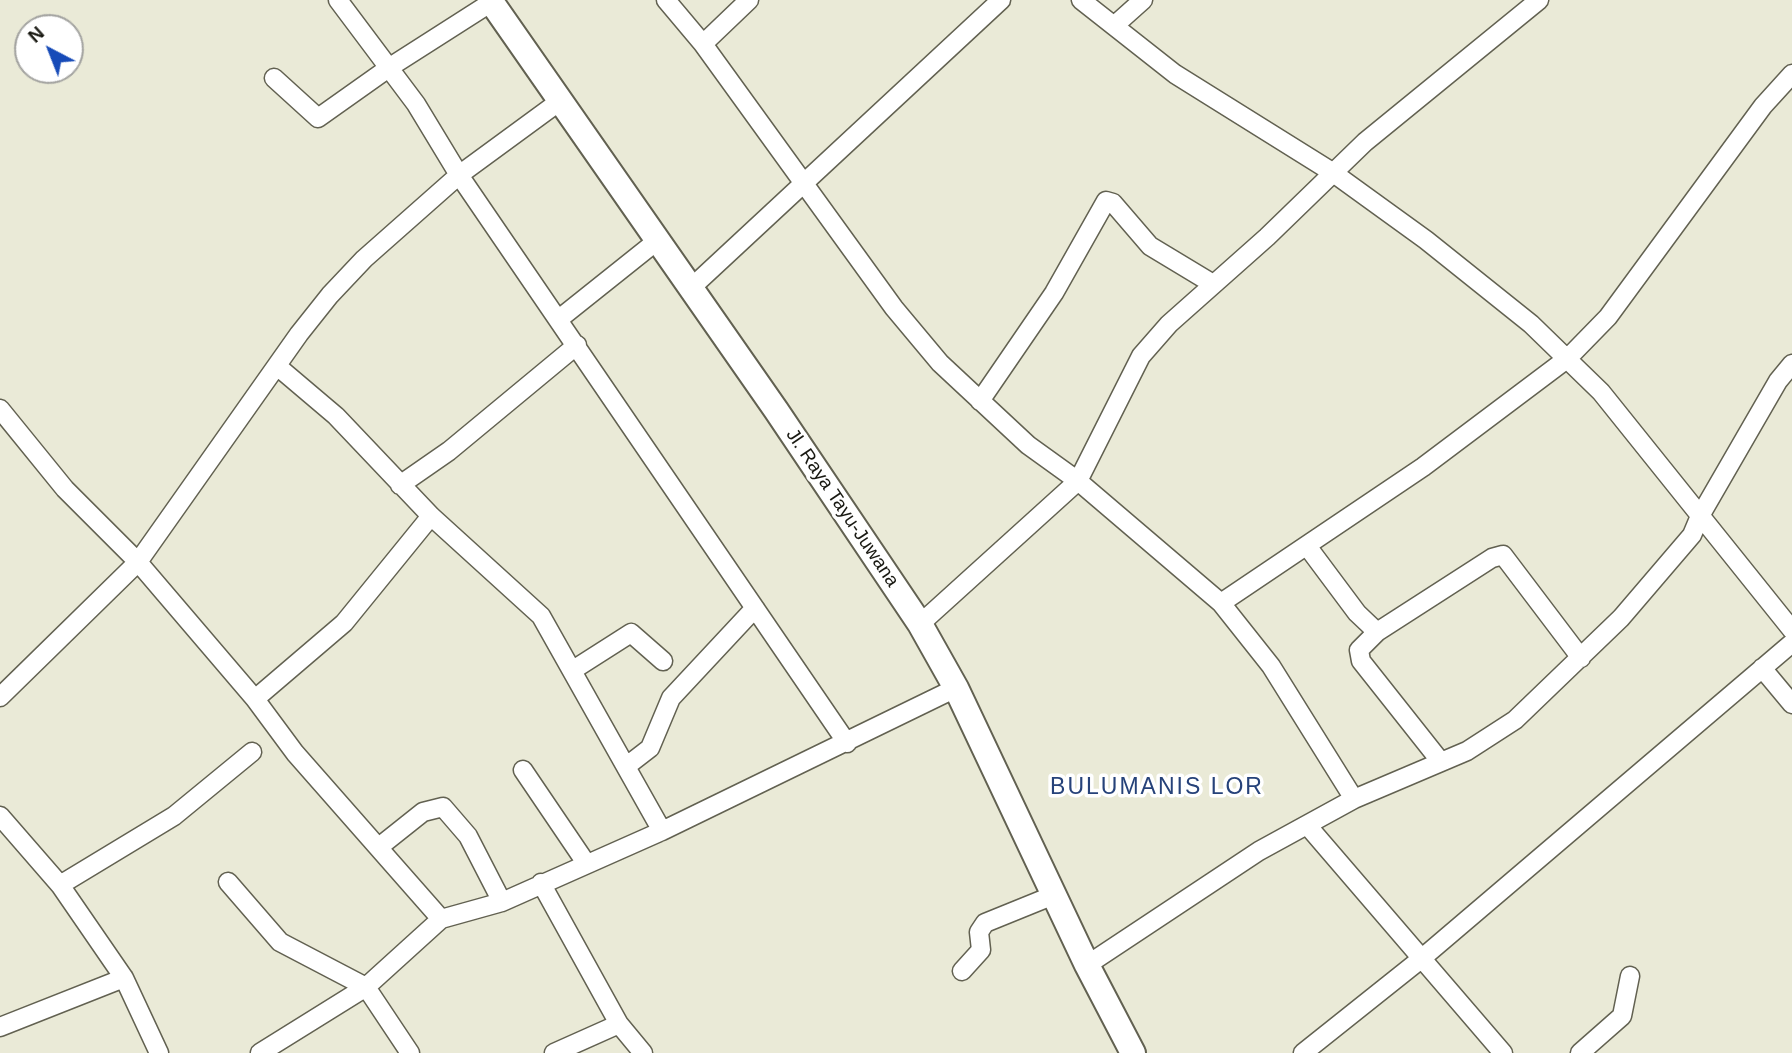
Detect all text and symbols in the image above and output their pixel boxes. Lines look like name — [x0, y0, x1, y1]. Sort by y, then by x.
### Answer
north arrow — [14, 14, 84, 84]
text: N — [24, 22, 48, 47]
street label: Jl. Raya Tayu-Juwana — [781, 425, 903, 591]
district label: BULUMANIS LOR — [1052, 774, 1262, 802]

